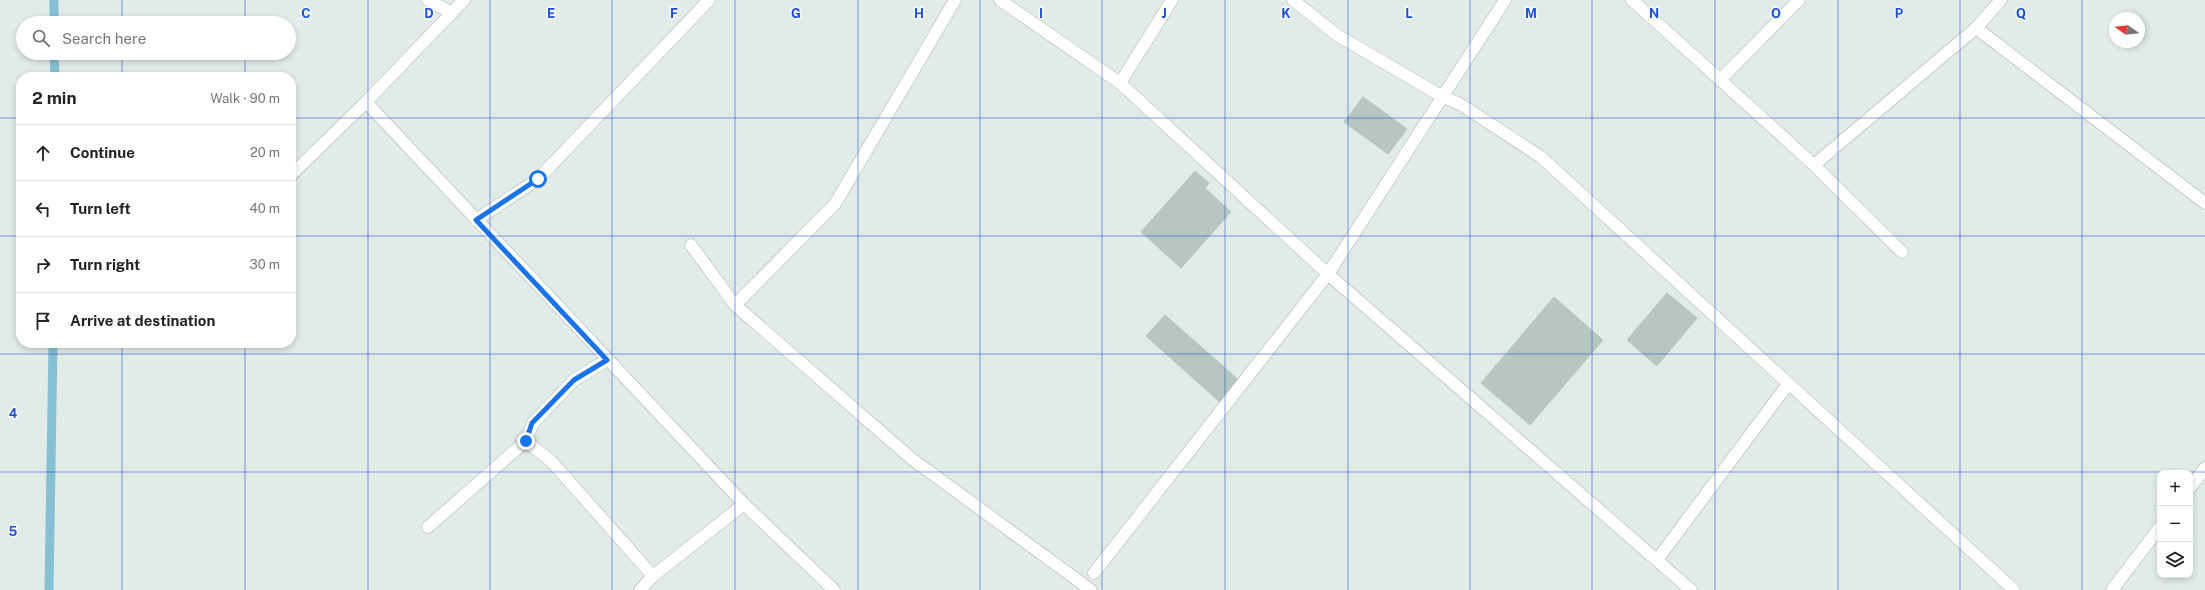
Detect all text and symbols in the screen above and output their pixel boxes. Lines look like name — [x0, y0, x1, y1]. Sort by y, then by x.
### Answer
text: C — [301, 6, 311, 21]
text: D — [424, 6, 434, 21]
text: E — [547, 6, 555, 21]
text: F — [670, 6, 678, 21]
text: G — [791, 6, 801, 21]
text: H — [914, 6, 924, 21]
text: I — [1039, 6, 1043, 21]
text: J — [1161, 6, 1167, 21]
text: K — [1281, 6, 1291, 21]
text: L — [1405, 6, 1413, 21]
text: M — [1525, 6, 1537, 21]
text: N — [1649, 6, 1659, 21]
text: O — [1771, 6, 1781, 21]
text: P — [1895, 6, 1904, 21]
text: Q — [2016, 6, 2026, 21]
north arrow — [2109, 12, 2145, 48]
search box — [16, 16, 296, 60]
icon: search — [30, 27, 52, 49]
text: Search here — [62, 30, 146, 47]
text: 2 min — [32, 88, 77, 108]
text: Walk · 90 m — [210, 91, 280, 106]
icon: ahead — [32, 142, 54, 164]
text: Continue — [70, 144, 135, 161]
text: 20 m — [250, 145, 280, 160]
route start — [529, 170, 547, 188]
icon: left — [32, 198, 54, 220]
text: Turn left — [70, 200, 131, 217]
text: 40 m — [249, 201, 280, 216]
icon: right — [32, 254, 54, 276]
text: Turn right — [70, 256, 140, 273]
text: 30 m — [250, 257, 280, 272]
icon: arrive — [32, 310, 54, 332]
text: Arrive at destination — [70, 312, 215, 329]
text: 4 — [9, 406, 18, 421]
route end — [517, 432, 535, 450]
map controls — [2157, 470, 2193, 578]
button: + — [2157, 470, 2193, 506]
button: − — [2157, 506, 2193, 542]
text: 5 — [9, 524, 18, 539]
button: layers — [2157, 542, 2193, 578]

